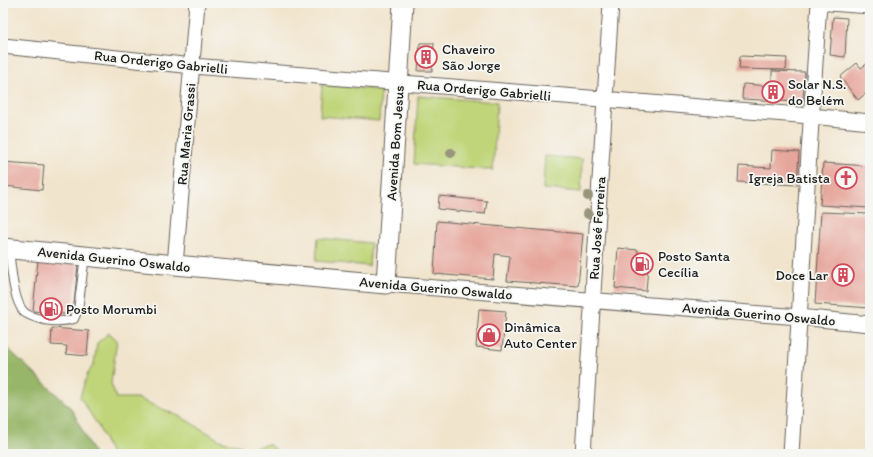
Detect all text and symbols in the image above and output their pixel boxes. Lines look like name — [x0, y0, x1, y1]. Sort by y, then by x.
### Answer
place label: Chaveiro São Jorge — [442, 41, 501, 74]
building icon: Chaveiro São Jorge — [413, 44, 439, 70]
street label: Rua Orderigo Gabrielli — [93, 47, 229, 78]
street label: Rua Orderigo Gabrielli — [416, 76, 552, 105]
place label: Solar N.S. do Belém — [788, 76, 847, 109]
building icon: Solar N.S. do Belém — [760, 79, 786, 105]
street label: Rua Maria Grassi — [174, 82, 199, 186]
street label: Avenida Bom Jesus — [383, 85, 408, 201]
church icon: Igreja Batista — [833, 165, 859, 191]
place label: Igreja Batista — [749, 170, 830, 187]
street label: Rua José Ferreira — [585, 175, 610, 280]
street label: Avenida Guerino Oswaldo — [37, 243, 191, 276]
place label: Posto Santa Cecília — [658, 248, 731, 281]
fuel station icon: Posto Santa Cecília — [629, 251, 655, 277]
building icon: Doce Lar — [830, 262, 856, 288]
place label: Doce Lar — [776, 267, 829, 284]
street label: Avenida Guerino Oswaldo — [359, 273, 513, 304]
fuel station icon: Posto Morumbi — [38, 296, 64, 322]
street label: Avenida Guerino Oswaldo — [682, 299, 836, 330]
place label: Posto Morumbi — [66, 301, 157, 318]
place label: Dinâmica Auto Center — [504, 319, 577, 352]
shop icon: Dinâmica Auto Center — [476, 322, 502, 348]

